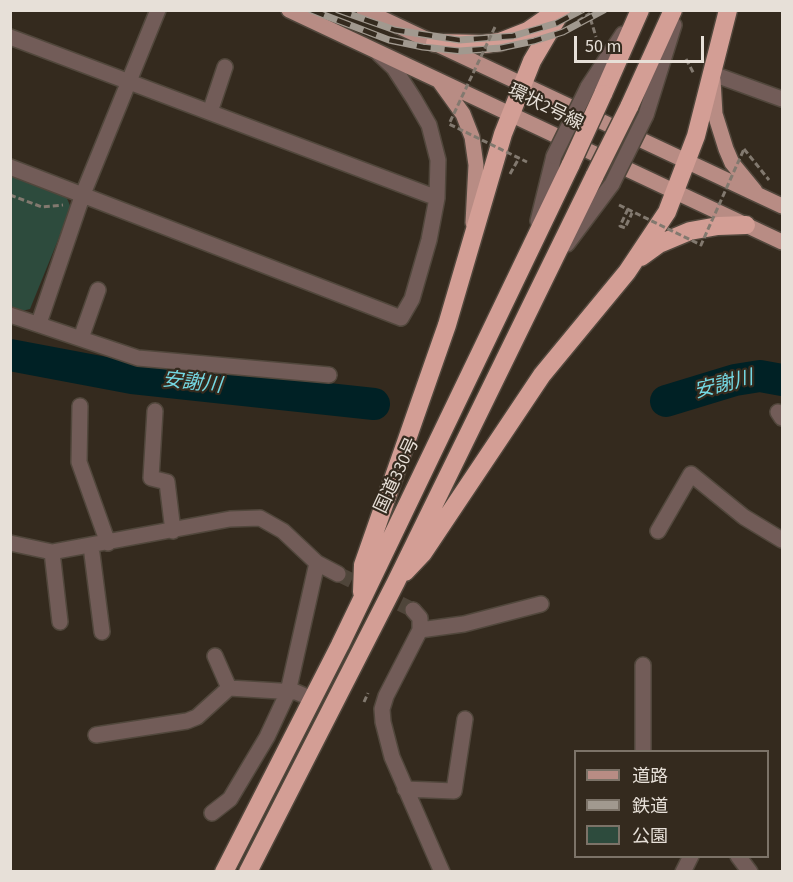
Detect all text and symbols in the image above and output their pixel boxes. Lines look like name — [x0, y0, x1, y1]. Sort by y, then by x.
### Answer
scale bar — [577, 24, 708, 62]
text: 50 m — [585, 34, 621, 59]
street label: 環状2号線 — [504, 81, 586, 135]
water label: 安謝川 — [692, 367, 756, 405]
water label: 安謝川 — [161, 369, 223, 399]
street label: 国道330号 — [371, 435, 425, 517]
legend — [574, 750, 769, 858]
text: 道路 — [632, 764, 668, 789]
text: 鉄道 — [632, 794, 668, 819]
text: 公園 — [632, 824, 668, 849]

